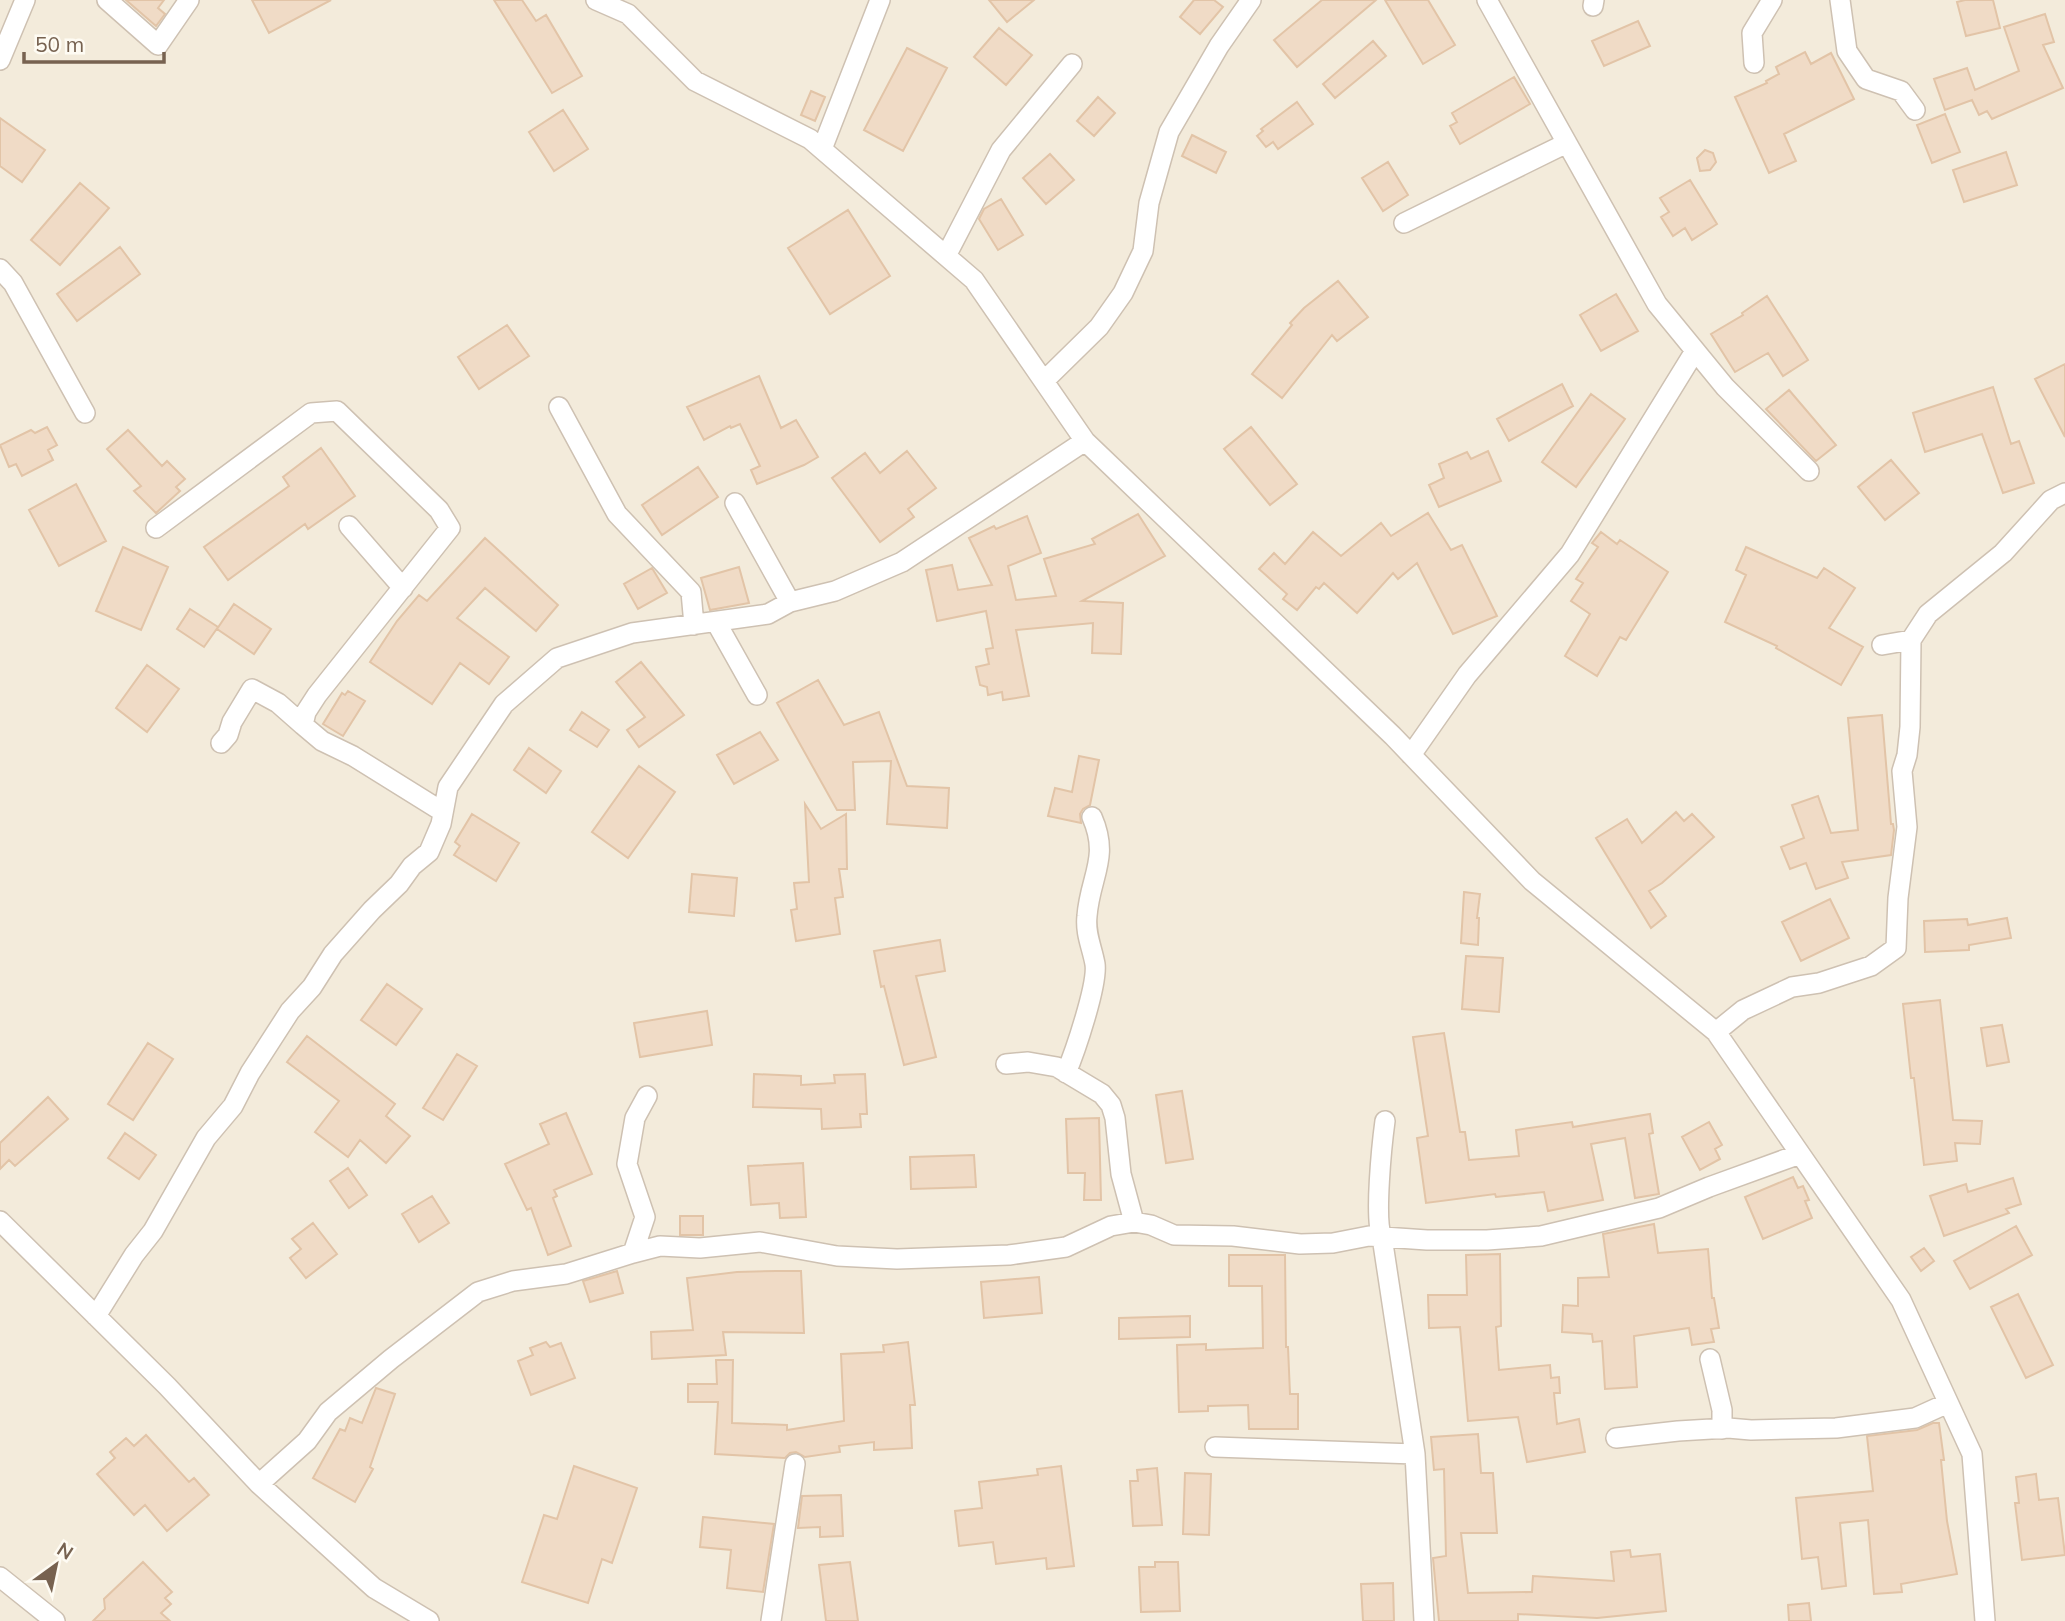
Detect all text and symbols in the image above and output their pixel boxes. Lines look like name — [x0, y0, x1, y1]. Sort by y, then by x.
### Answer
scale bar — [24, 21, 164, 65]
text: 50 m — [35, 31, 84, 57]
north arrow — [21, 1530, 91, 1600]
text: N — [53, 1537, 78, 1565]

